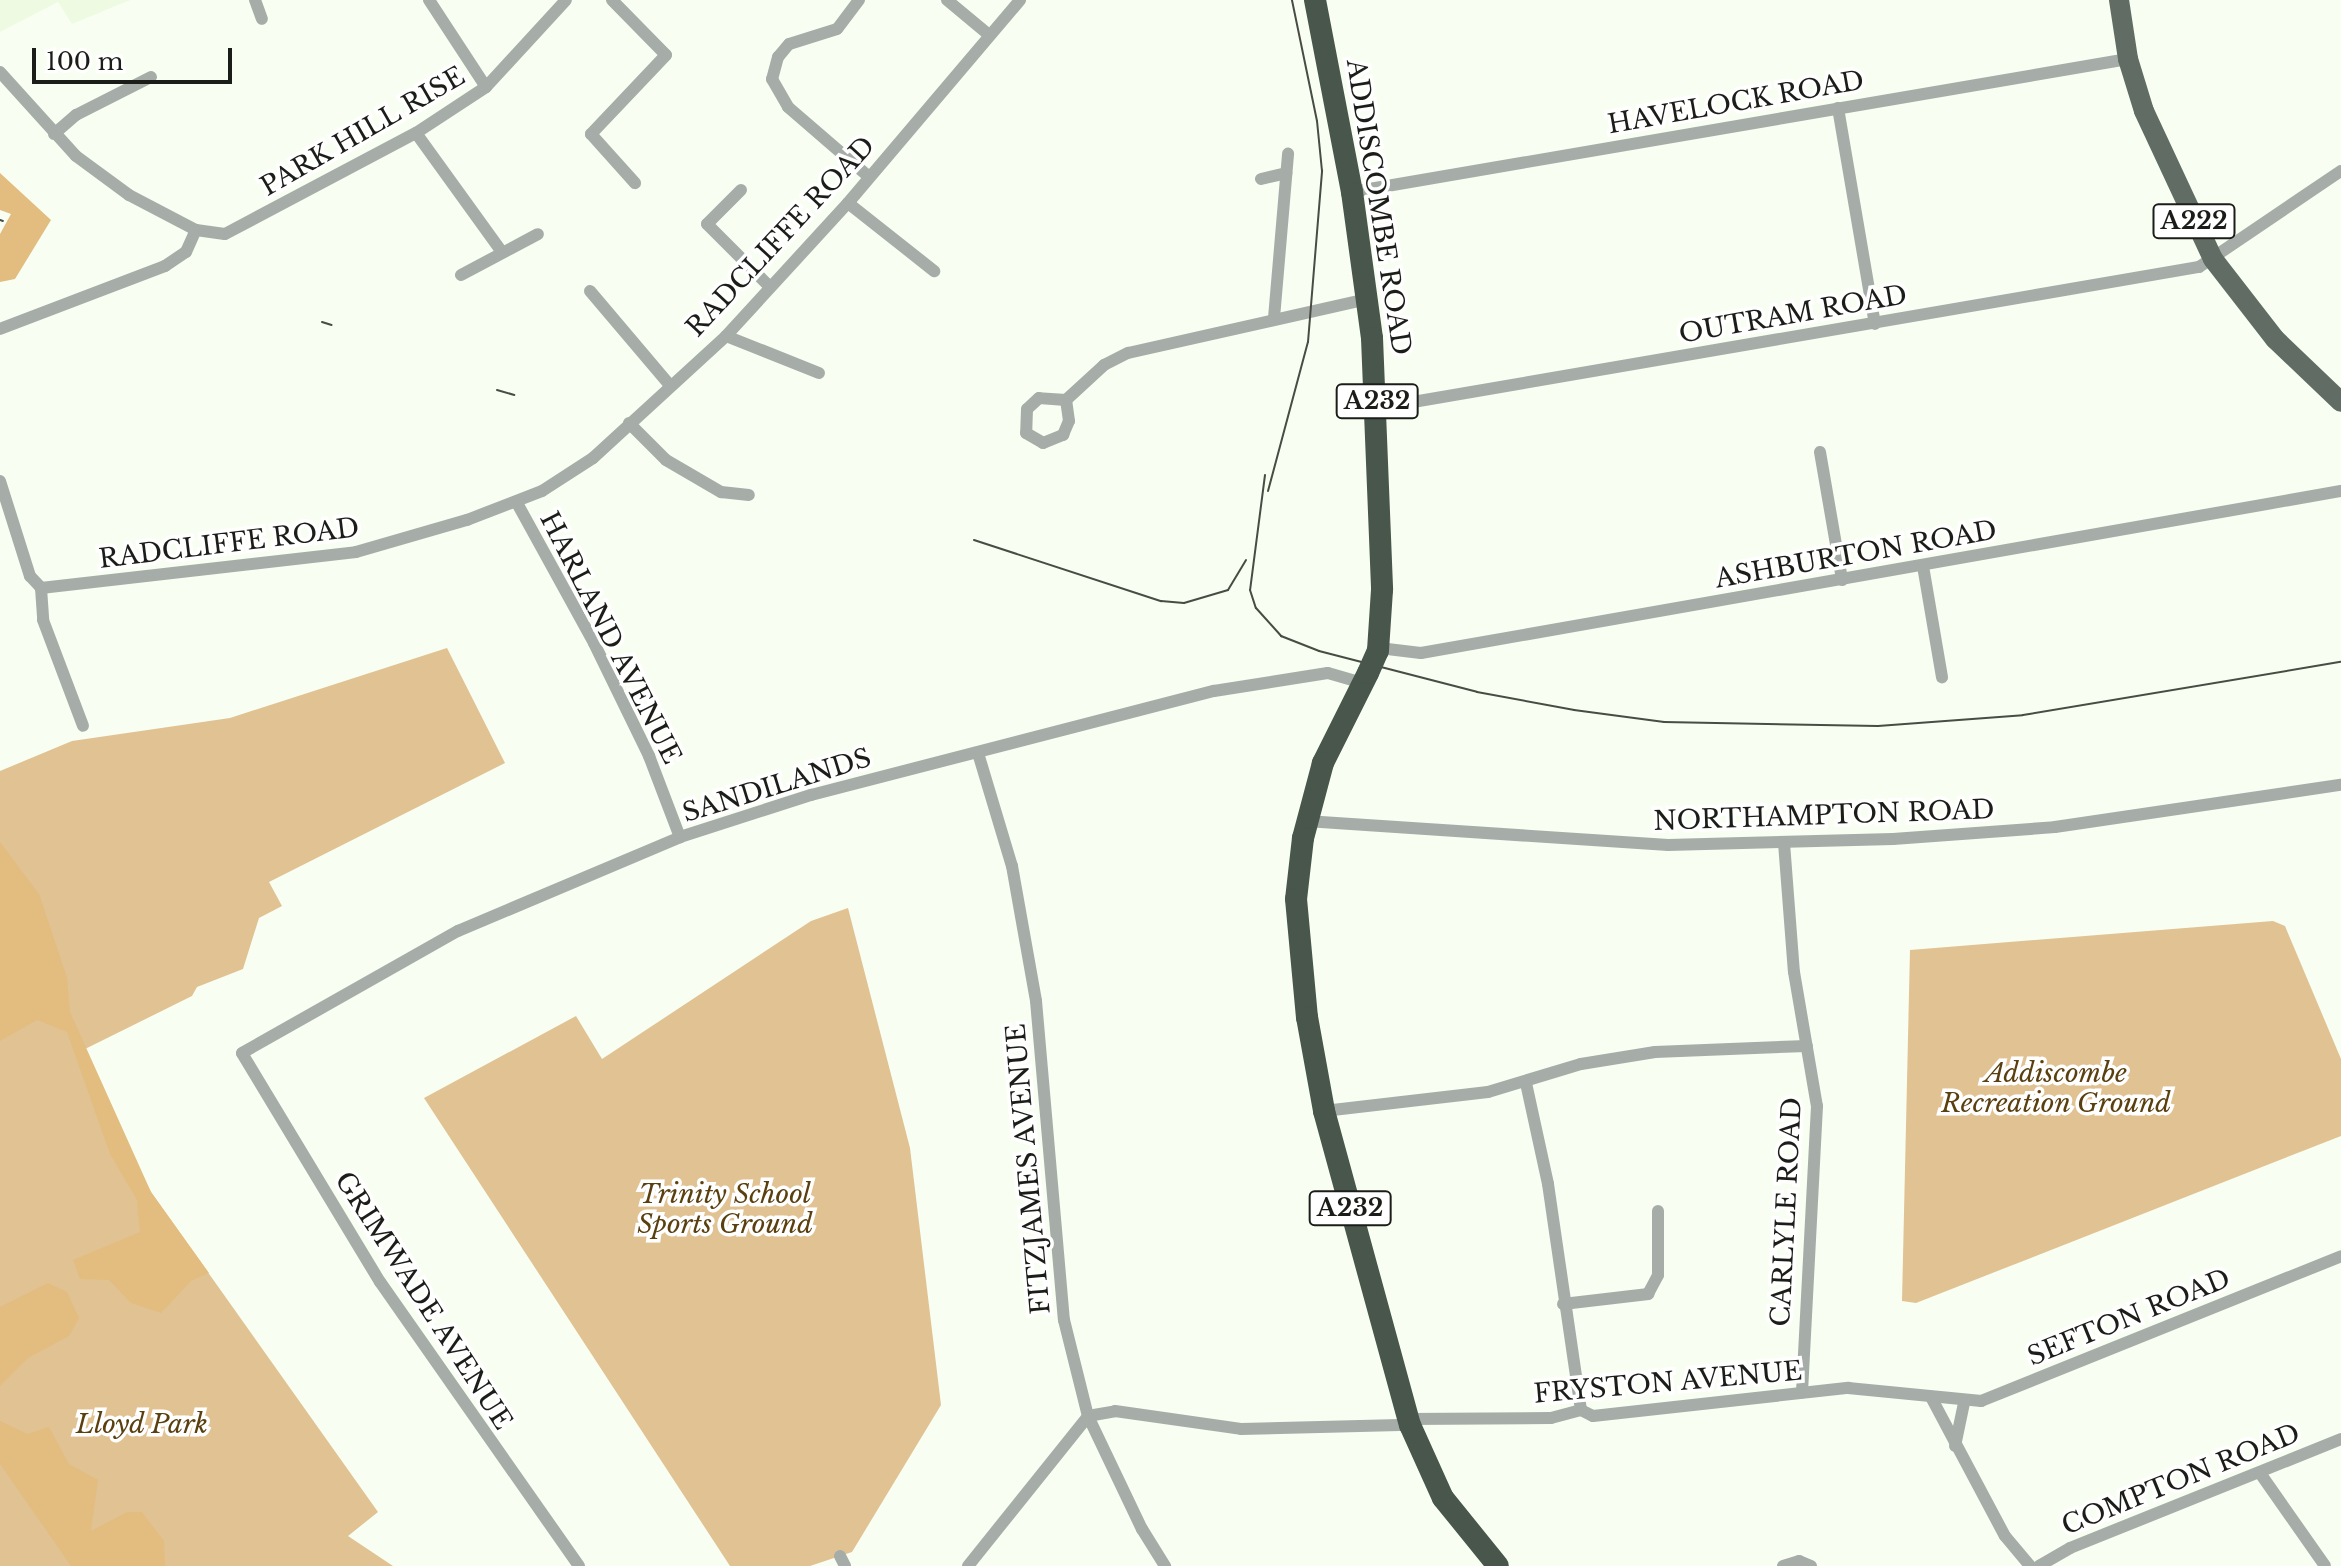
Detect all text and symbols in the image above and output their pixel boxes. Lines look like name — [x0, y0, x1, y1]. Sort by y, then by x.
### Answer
scale bar — [36, 32, 236, 82]
text: 100 m — [46, 47, 124, 76]
street label: ADDISCOMBE ROAD — [1339, 57, 1417, 357]
street label: PARK HILL RISE — [255, 61, 471, 203]
street label: HAVELOCK ROAD — [1605, 65, 1867, 141]
street label: RADCLIFFE ROAD — [680, 131, 882, 343]
road number: A222 — [2152, 201, 2236, 241]
street label: OUTRAM ROAD — [1677, 280, 1909, 350]
road number: A232 — [1335, 381, 1419, 421]
street label: HARLAND AVENUE — [533, 506, 687, 770]
street label: RADCLIFFE ROAD — [97, 513, 361, 575]
street label: ASHBURTON ROAD — [1713, 515, 1999, 595]
street label: SANDILANDS — [679, 742, 875, 830]
street label: NORTHAMPTON ROAD — [1653, 794, 1995, 838]
street label: FITZJAMES AVENUE — [1001, 1022, 1057, 1316]
park label: Addiscombe Recreation Ground — [1941, 1058, 2171, 1120]
street label: CARLYLE ROAD — [1765, 1097, 1809, 1327]
street label: GRIMWADE AVENUE — [328, 1166, 518, 1436]
park label: Trinity School Sports Ground — [637, 1179, 813, 1240]
road number: A232 — [1308, 1188, 1392, 1228]
street label: SEFTON ROAD — [2023, 1263, 2235, 1373]
street label: FRYSTON AVENUE — [1532, 1356, 1804, 1410]
park label: Lloyd Park — [76, 1409, 208, 1441]
street label: COMPTON ROAD — [2057, 1418, 2305, 1542]

